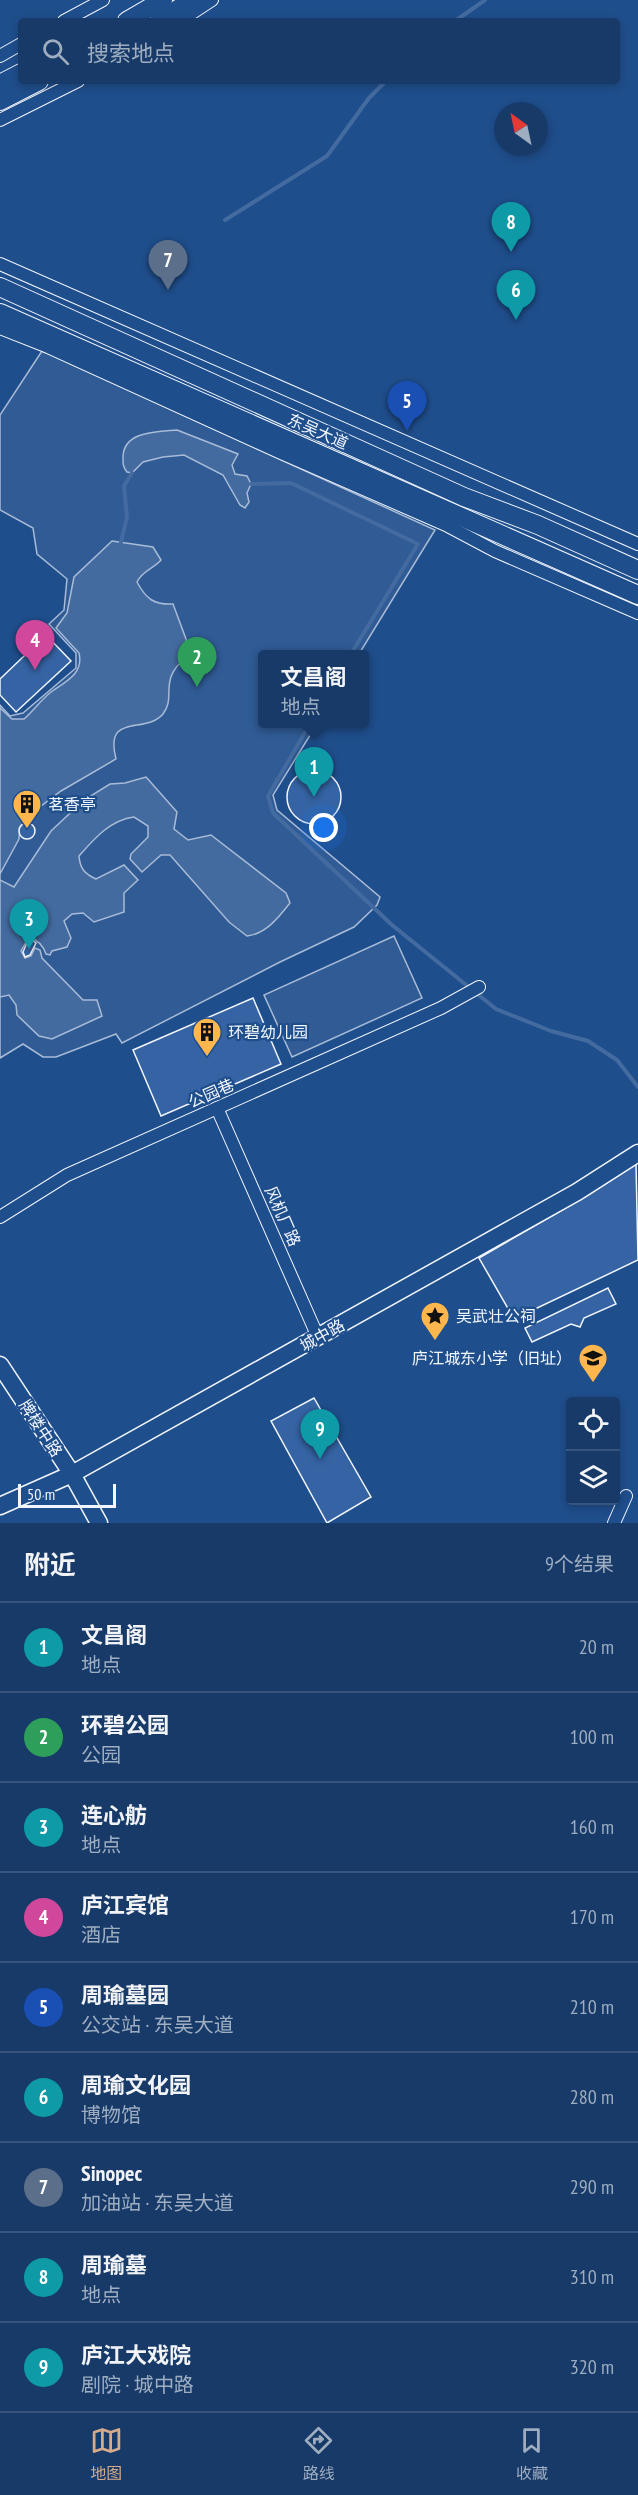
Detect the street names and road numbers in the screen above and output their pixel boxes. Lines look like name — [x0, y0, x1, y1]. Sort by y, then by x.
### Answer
street label: 东吴大道 — [285, 409, 351, 453]
street label: 公园巷 — [185, 1074, 237, 1112]
street label: 风机厂路 — [261, 1183, 305, 1249]
street label: 城中路 — [296, 1315, 348, 1355]
street label: 牌楼中路 — [15, 1396, 67, 1460]

